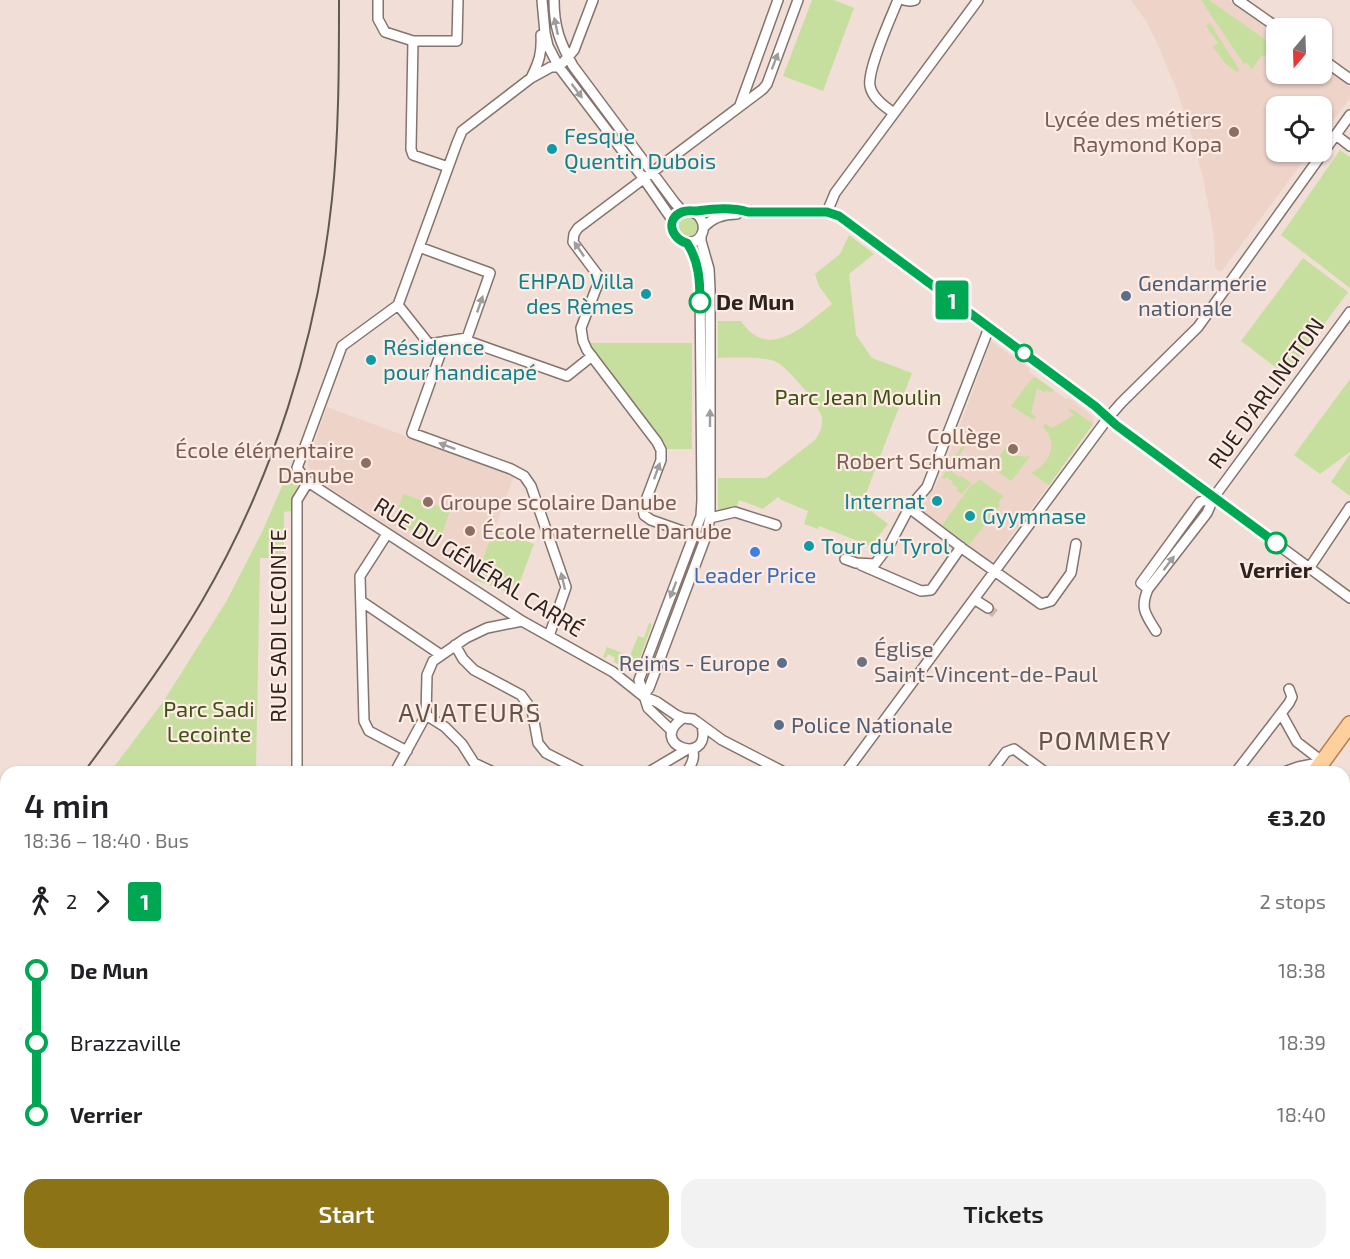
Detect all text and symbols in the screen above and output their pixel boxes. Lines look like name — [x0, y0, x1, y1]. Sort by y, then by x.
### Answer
one-way arrow — [551, 16, 560, 35]
north arrow — [1266, 18, 1332, 84]
map controls — [1266, 18, 1332, 162]
one-way arrow — [771, 52, 780, 70]
one-way arrow — [571, 84, 583, 99]
button: locate — [1266, 96, 1332, 162]
place label: Lycée des métiers Raymond Kopa — [1044, 105, 1222, 156]
place label: Fesque Quentin Dubois — [564, 122, 716, 174]
marker: Lycée des métiers Raymond Kopa — [1227, 125, 1241, 139]
marker: Fesque Quentin Dubois — [545, 142, 559, 156]
one-way arrow — [574, 241, 585, 257]
place label: EHPAD Villa des Rèmes — [518, 267, 634, 318]
place label: Gendarmerie nationale — [1138, 269, 1267, 320]
line badge: 1 — [932, 280, 972, 320]
marker: EHPAD Villa des Rèmes — [639, 287, 653, 301]
place label: De Mun — [716, 288, 795, 314]
text: 1 — [947, 288, 957, 313]
marker: Gendarmerie nationale — [1119, 289, 1133, 303]
marker: De Mun — [689, 291, 711, 313]
one-way arrow — [475, 295, 485, 313]
street label: RUE D'ARLINGTON — [1202, 312, 1329, 473]
place label: Résidence pour handicapé — [383, 333, 537, 384]
unlabelled marker — [1015, 344, 1033, 362]
marker: Résidence pour handicapé — [364, 353, 378, 367]
park label: Parc Jean Moulin — [775, 383, 941, 409]
one-way arrow — [705, 408, 715, 427]
place label: Collège Robert Schuman — [836, 422, 1001, 473]
place label: École élémentaire Danube — [175, 436, 354, 487]
one-way arrow — [438, 441, 456, 450]
marker: Collège Robert Schuman — [1006, 442, 1020, 456]
marker: École élémentaire Danube — [359, 456, 373, 470]
one-way arrow — [652, 462, 662, 480]
place label: Internat — [844, 487, 925, 513]
place label: Groupe scolaire Danube — [440, 488, 677, 514]
street label: RUE DU GÉNÉRAL CARRÉ — [370, 491, 589, 641]
marker: Internat — [930, 494, 944, 508]
marker: Groupe scolaire Danube — [421, 495, 435, 509]
place label: Gyymnase — [982, 502, 1086, 528]
marker: Gyymnase — [963, 509, 977, 523]
place label: École maternelle Danube — [482, 517, 732, 543]
marker: École maternelle Danube — [463, 524, 477, 538]
street label: RUE SADI LECOINTE — [264, 529, 290, 723]
place label: Tour du Tyrol — [821, 532, 950, 558]
marker: Verrier — [1265, 532, 1287, 554]
marker: Tour du Tyrol — [802, 539, 816, 553]
marker: Leader Price — [748, 545, 762, 559]
one-way arrow — [1163, 555, 1175, 571]
place label: Verrier — [1240, 556, 1313, 582]
place label: Leader Price — [694, 561, 816, 587]
one-way arrow — [557, 572, 567, 590]
one-way arrow — [668, 581, 678, 599]
place label: Église Saint-Vincent-de-Paul — [874, 635, 1098, 686]
place label: Reims - Europe — [619, 649, 770, 675]
marker: Église Saint-Vincent-de-Paul — [855, 655, 869, 669]
marker: Reims - Europe — [775, 656, 789, 670]
park label: Parc Sadi Lecointe — [163, 695, 255, 746]
district label: AVIATEURS — [398, 696, 542, 727]
place label: Police Nationale — [791, 711, 953, 737]
marker: Police Nationale — [772, 718, 786, 732]
district label: POMMERY — [1038, 724, 1172, 755]
text: 4 min — [24, 785, 109, 825]
text: €3.20 — [1267, 804, 1326, 830]
text: 18:36 – 18:40 · Bus — [24, 828, 189, 852]
icon: walk — [24, 885, 57, 918]
icon: forward — [86, 885, 119, 918]
text: 2 — [66, 889, 77, 913]
text: 1 — [140, 889, 149, 914]
text: 2 stops — [1259, 889, 1326, 913]
text: De Mun — [70, 957, 149, 983]
text: 18:38 — [1278, 958, 1326, 982]
text: Brazzaville — [70, 1029, 181, 1055]
text: 18:39 — [1279, 1030, 1326, 1054]
text: Verrier — [70, 1101, 142, 1127]
text: 18:40 — [1277, 1102, 1326, 1126]
button: Start — [24, 1179, 669, 1248]
button: Tickets — [681, 1179, 1326, 1248]

